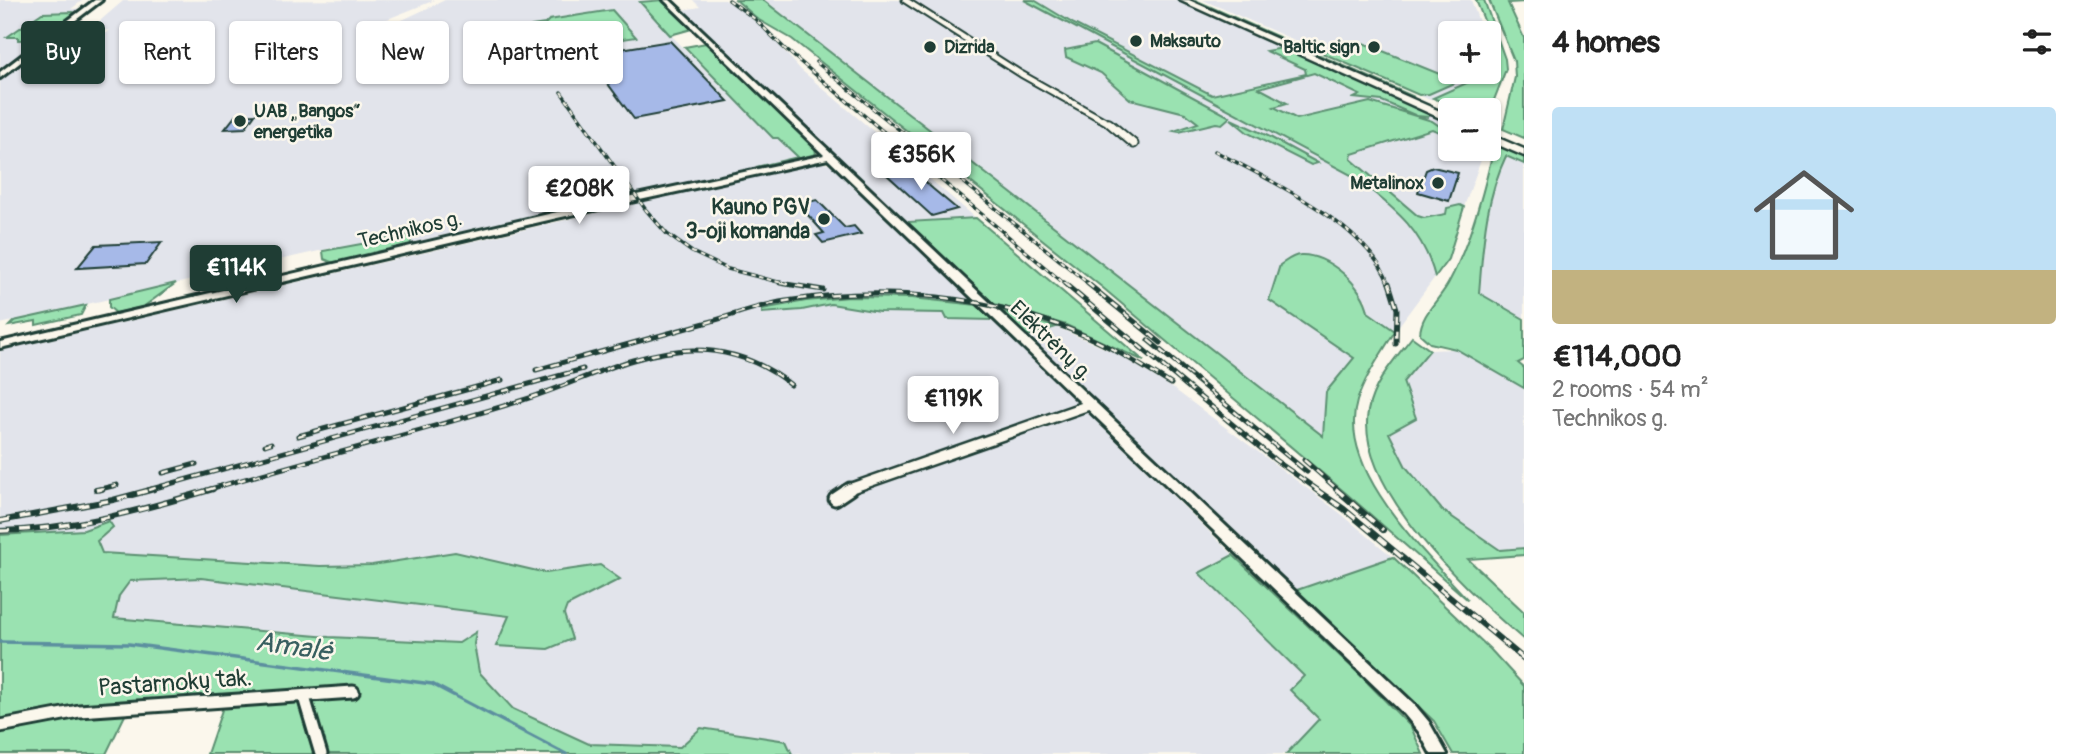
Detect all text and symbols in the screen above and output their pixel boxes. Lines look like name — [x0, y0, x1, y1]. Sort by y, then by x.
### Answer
chip: Buy — [21, 21, 105, 84]
chip: Rent — [119, 21, 215, 84]
chip: Filters — [229, 21, 342, 84]
chip: New — [356, 21, 449, 84]
chip: Apartment — [463, 21, 623, 84]
map controls — [1438, 21, 1501, 161]
button: + — [1438, 21, 1501, 84]
icon: filters — [2018, 23, 2056, 61]
text: 4 homes — [1552, 24, 1660, 61]
place label: Maksauto — [1150, 30, 1221, 53]
marker: Maksauto — [1128, 33, 1144, 49]
place label: Dizrida — [944, 36, 995, 59]
place label: Baltic sign — [1283, 36, 1360, 59]
marker: Dizrida — [922, 39, 938, 55]
marker: Baltic sign — [1366, 39, 1382, 55]
button: − — [1438, 98, 1501, 161]
place label: UAB „Bangos“ energetika — [253, 100, 361, 144]
marker: UAB „Bangos“ energetika — [232, 113, 248, 129]
pin: €356K — [872, 132, 970, 192]
text: €356K — [887, 140, 955, 169]
icon: home — [1741, 152, 1867, 278]
pin: €208K — [530, 166, 628, 226]
place label: Metalinox — [1350, 172, 1424, 195]
text: €208K — [544, 174, 614, 203]
marker: Metalinox — [1430, 175, 1446, 191]
place label: Kauno PGV 3-oji komanda — [686, 194, 810, 245]
street label: Technikos g. — [355, 205, 465, 255]
marker: Kauno PGV 3-oji komanda — [816, 211, 832, 227]
pin: €114K — [187, 246, 285, 305]
text: €114K — [206, 253, 266, 282]
street label: Elektrėnų g. — [1004, 295, 1098, 387]
text: €114,000 — [1552, 338, 1682, 375]
text: 2 rooms · 54 m² — [1552, 375, 1709, 404]
pin: €119K — [904, 376, 1002, 436]
text: €119K — [924, 384, 982, 413]
text: Technikos g. — [1552, 404, 1668, 433]
water label: Amalė — [253, 624, 337, 670]
street label: Pastarnokų tak. — [97, 663, 253, 703]

